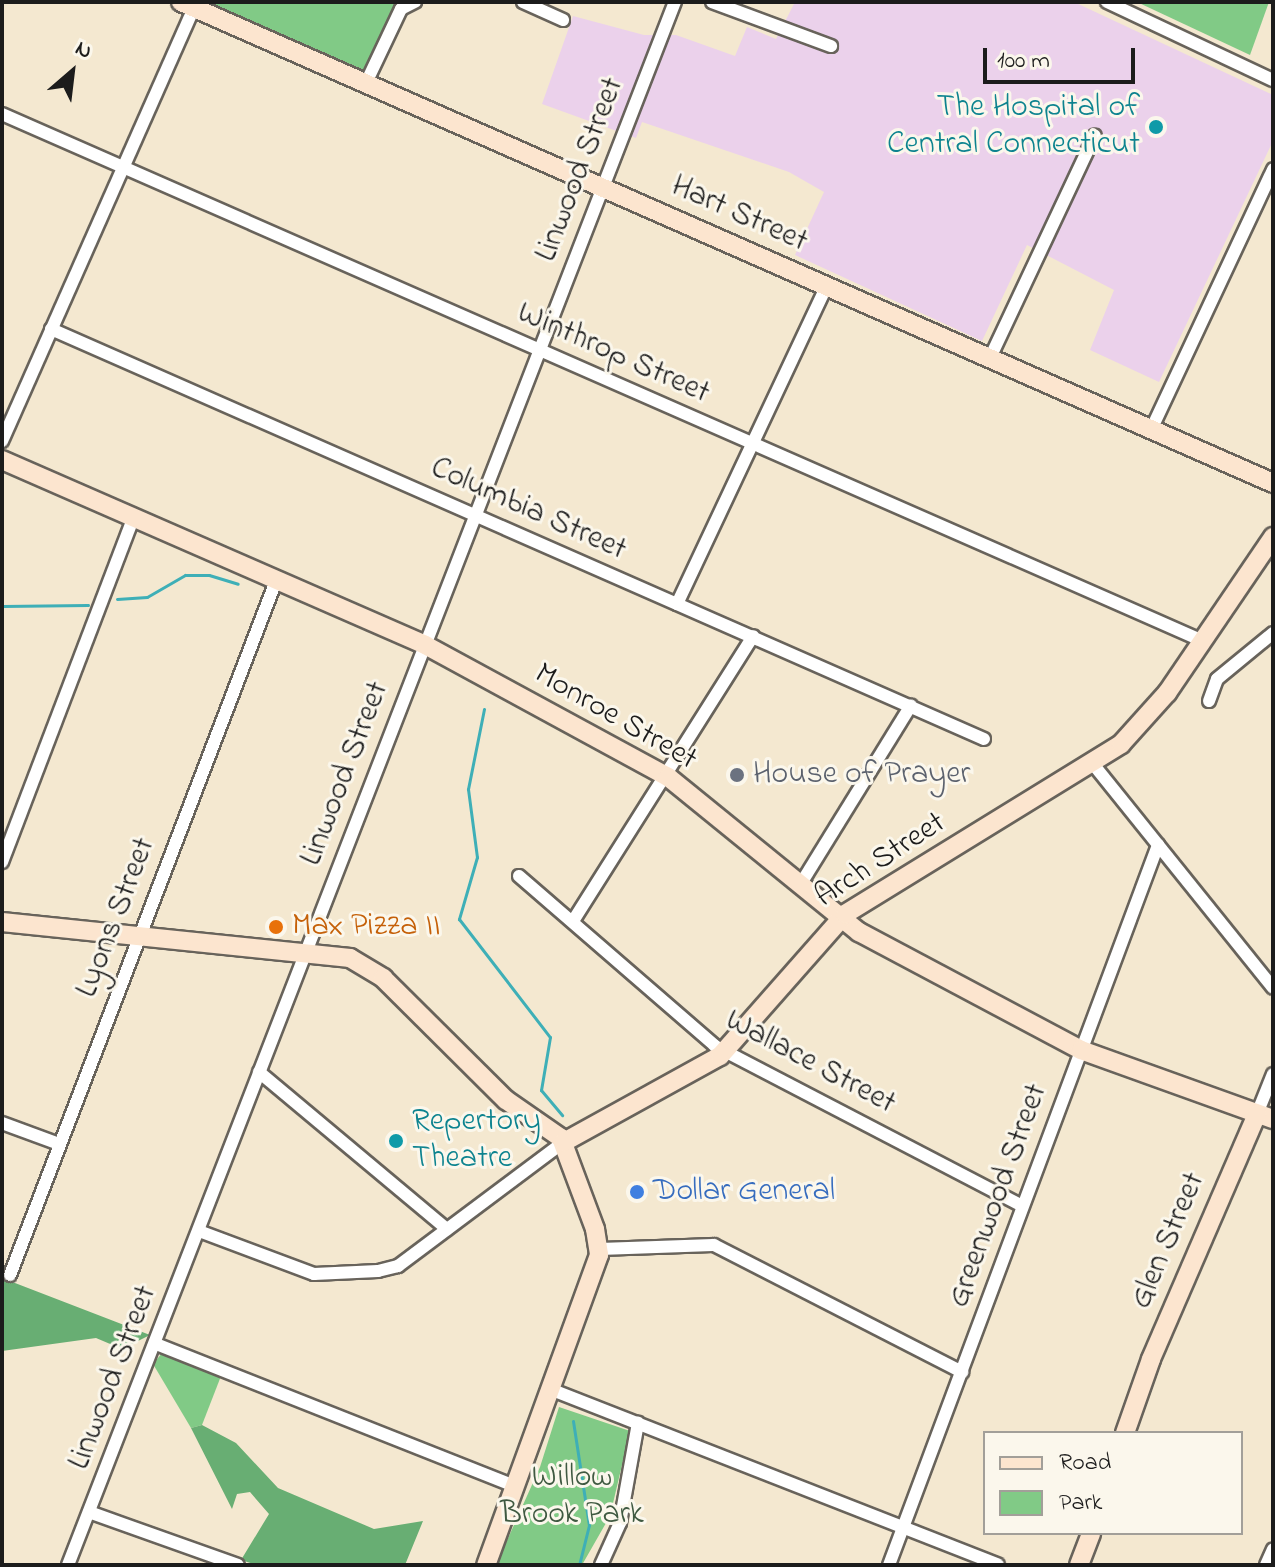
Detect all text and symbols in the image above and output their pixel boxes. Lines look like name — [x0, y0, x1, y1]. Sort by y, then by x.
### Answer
north arrow — [32, 32, 112, 112]
scale bar — [987, 32, 1139, 82]
text: N — [69, 33, 97, 68]
text: 100 m — [997, 44, 1050, 79]
street label: Linwood Street — [528, 73, 634, 267]
place label: The Hospital of Central Connecticut — [887, 90, 1140, 165]
marker: The Hospital of Central Connecticut — [1147, 118, 1165, 136]
street label: Hart Street — [665, 168, 813, 262]
street label: Winthrop Street — [511, 294, 715, 414]
street label: Columbia Street — [424, 450, 632, 570]
street label: Monroe Street — [527, 656, 703, 780]
street label: Linwood Street — [293, 677, 399, 871]
place label: House of Prayer — [753, 756, 970, 794]
marker: House of Prayer — [728, 766, 746, 784]
street label: Arch Street — [809, 805, 953, 917]
street label: Lyons Street — [69, 833, 165, 1003]
place label: Max Pizza II — [292, 908, 441, 946]
marker: Max Pizza II — [267, 918, 285, 936]
street label: Wallace Street — [718, 1002, 902, 1124]
street label: Greenwood Street — [941, 1079, 1057, 1313]
place label: Repertory Theatre — [412, 1104, 541, 1179]
marker: Repertory Theatre — [387, 1132, 405, 1150]
street label: Glen Street — [1123, 1167, 1215, 1315]
place label: Dollar General — [653, 1173, 835, 1211]
marker: Dollar General — [628, 1183, 646, 1201]
street label: Linwood Street — [61, 1281, 167, 1475]
legend — [983, 1431, 1243, 1535]
text: Road — [1059, 1446, 1111, 1481]
park label: Willow Brook Park — [500, 1460, 644, 1535]
text: Park — [1059, 1486, 1102, 1521]

